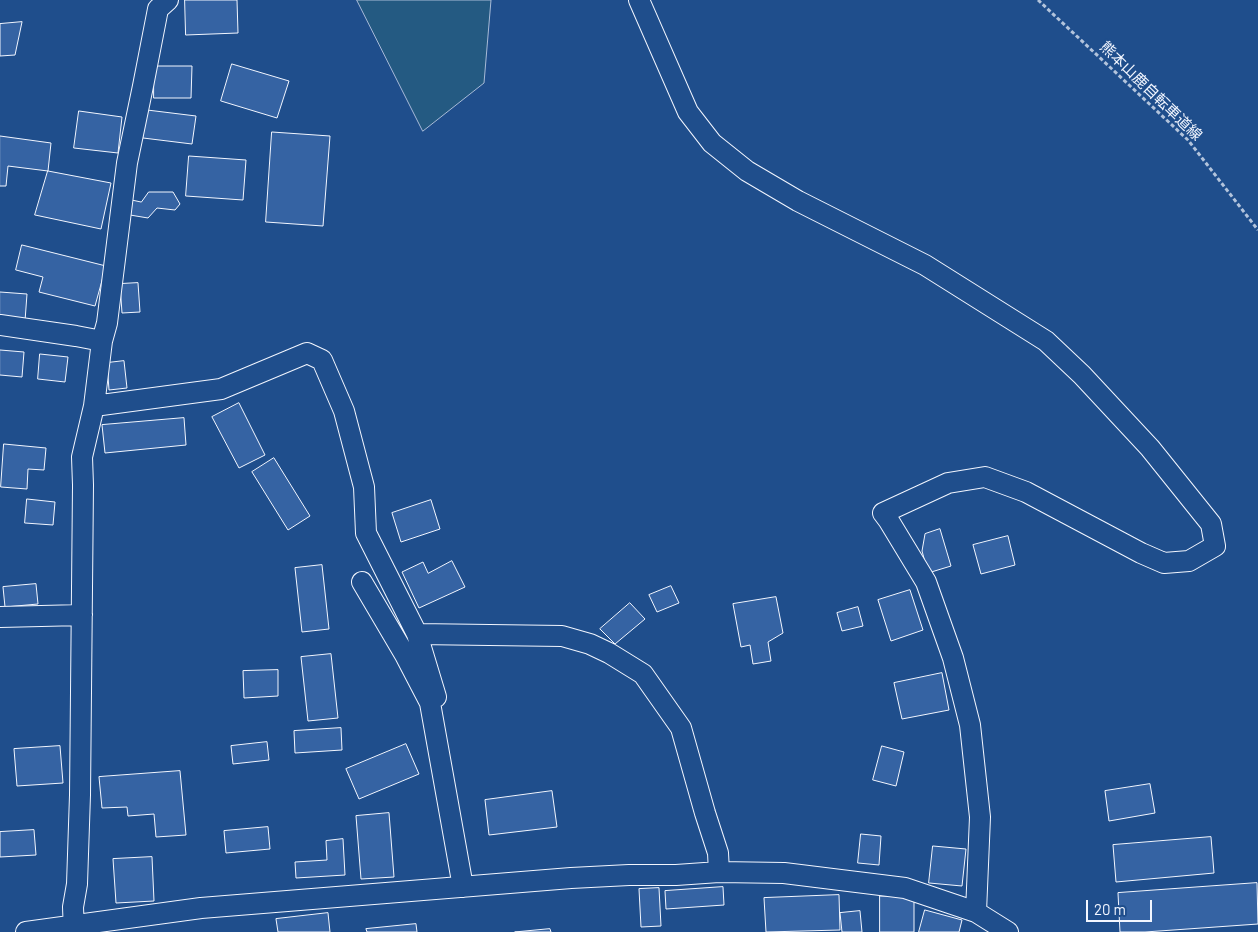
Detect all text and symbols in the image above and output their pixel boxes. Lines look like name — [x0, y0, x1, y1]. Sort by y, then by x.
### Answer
street label: 熊本山鹿自転車道線 — [1096, 38, 1206, 144]
scale bar — [1088, 890, 1154, 922]
text: 20 m — [1094, 900, 1126, 918]

